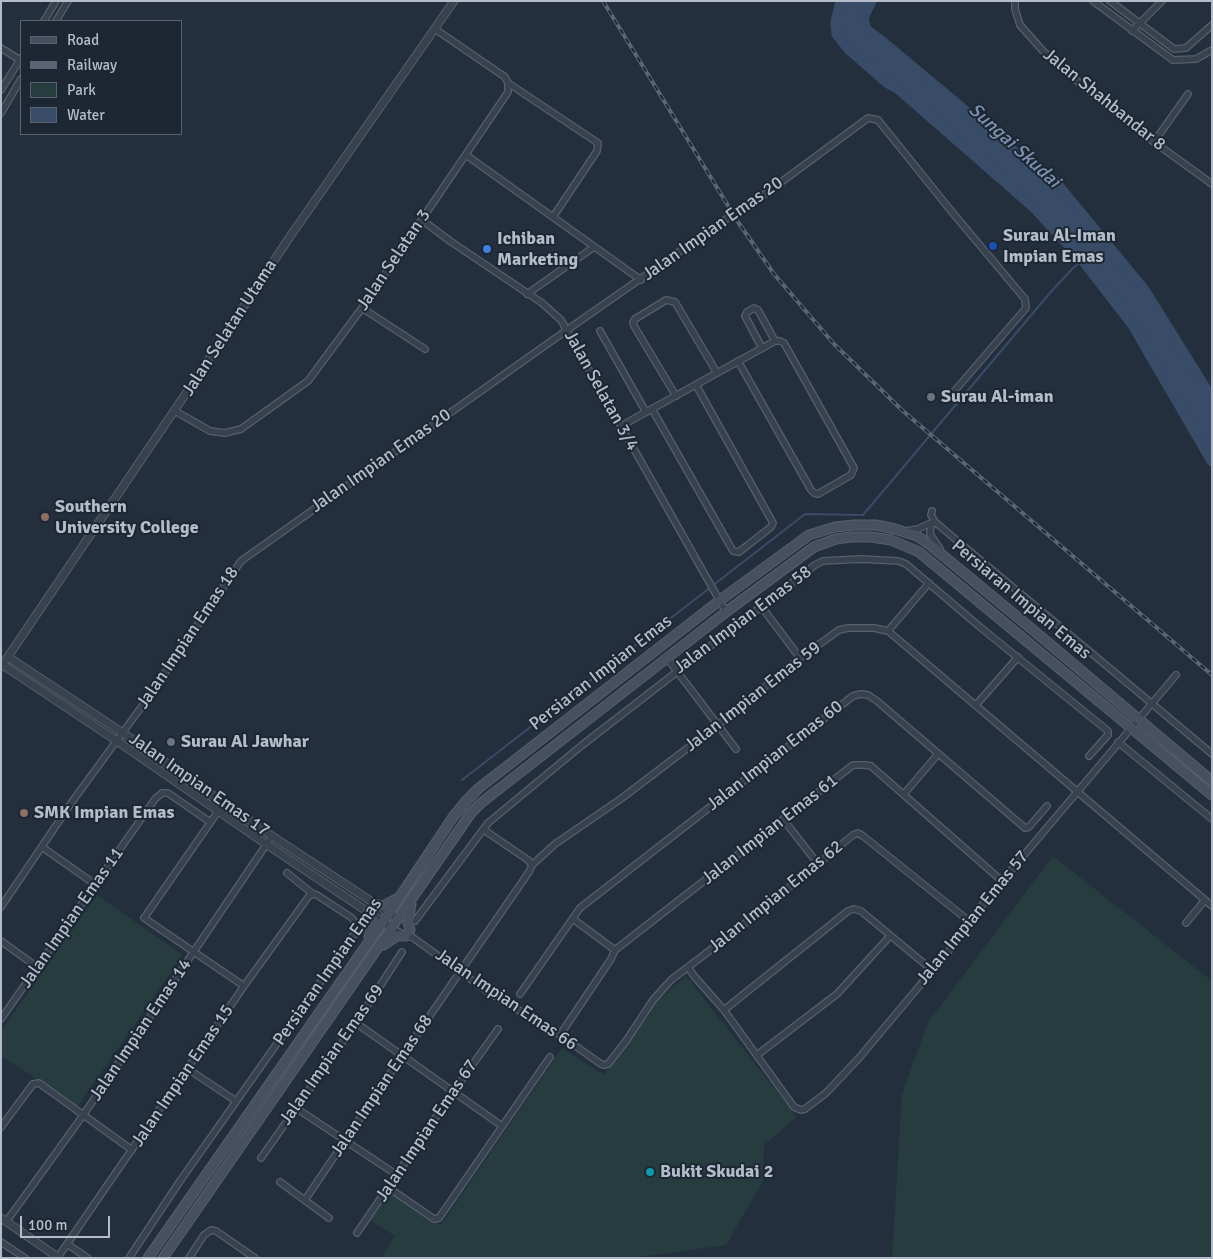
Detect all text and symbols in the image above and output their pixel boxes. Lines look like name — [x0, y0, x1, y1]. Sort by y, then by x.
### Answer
legend — [20, 20, 182, 135]
text: Road — [67, 31, 99, 49]
street label: Jalan Shahbandar 8 — [1038, 44, 1170, 156]
text: Railway — [67, 56, 117, 74]
text: Park — [67, 81, 96, 99]
water label: Sungai Skudai — [963, 99, 1065, 193]
text: Water — [67, 106, 105, 124]
street label: Jalan Impian Emas 20 — [638, 172, 788, 286]
street label: Jalan Selatan 3 — [352, 205, 436, 315]
place label: Surau Al-Iman Impian Emas — [1003, 225, 1116, 268]
place label: Ichiban Marketing — [497, 228, 578, 270]
marker: Surau Al-Iman Impian Emas — [987, 240, 999, 252]
marker: Ichiban Marketing — [481, 243, 493, 255]
street label: Jalan Selatan Utama — [178, 256, 282, 400]
street label: Jalan Selatan 3/4 — [559, 327, 643, 455]
place label: Surau Al-iman — [941, 386, 1053, 408]
marker: Surau Al-iman — [925, 391, 937, 403]
street label: Jalan Impian Emas 20 — [306, 404, 456, 518]
place label: Southern University College — [55, 496, 199, 538]
marker: Southern University College — [39, 511, 51, 523]
street label: Persiaran Impian Emas — [947, 535, 1095, 665]
street label: Jalan Impian Emas 58 — [670, 561, 816, 679]
street label: Jalan Impian Emas 18 — [132, 563, 244, 713]
street label: Persiaran Impian Emas — [525, 611, 677, 735]
street label: Jalan Impian Emas 59 — [681, 637, 825, 757]
street label: Jalan Impian Emas 60 — [703, 696, 847, 816]
street label: Jalan Impian Emas 17 — [124, 728, 274, 842]
place label: Surau Al Jawhar — [181, 731, 309, 753]
marker: Surau Al Jawhar — [165, 736, 177, 748]
street label: Jalan Impian Emas 61 — [698, 770, 842, 890]
place label: SMK Impian Emas — [34, 802, 174, 824]
marker: SMK Impian Emas — [18, 807, 30, 819]
street label: Jalan Impian Emas 62 — [704, 836, 848, 958]
street label: Jalan Impian Emas 11 — [15, 843, 129, 993]
street label: Jalan Impian Emas 57 — [912, 846, 1034, 990]
street label: Persiaran Impian Emas — [269, 894, 387, 1050]
street label: Jalan Impian Emas 66 — [431, 944, 581, 1056]
street label: Jalan Impian Emas 14 — [85, 955, 197, 1105]
street label: Jalan Impian Emas 69 — [275, 980, 389, 1130]
street label: Jalan Impian Emas 15 — [127, 1001, 239, 1151]
street label: Jalan Impian Emas 68 — [326, 1011, 438, 1161]
street label: Jalan Impian Emas 67 — [371, 1056, 483, 1206]
place label: Bukit Skudai 2 — [660, 1161, 773, 1183]
marker: Bukit Skudai 2 — [644, 1166, 656, 1178]
scale bar — [22, 1206, 112, 1238]
text: 100 m — [28, 1216, 68, 1234]

